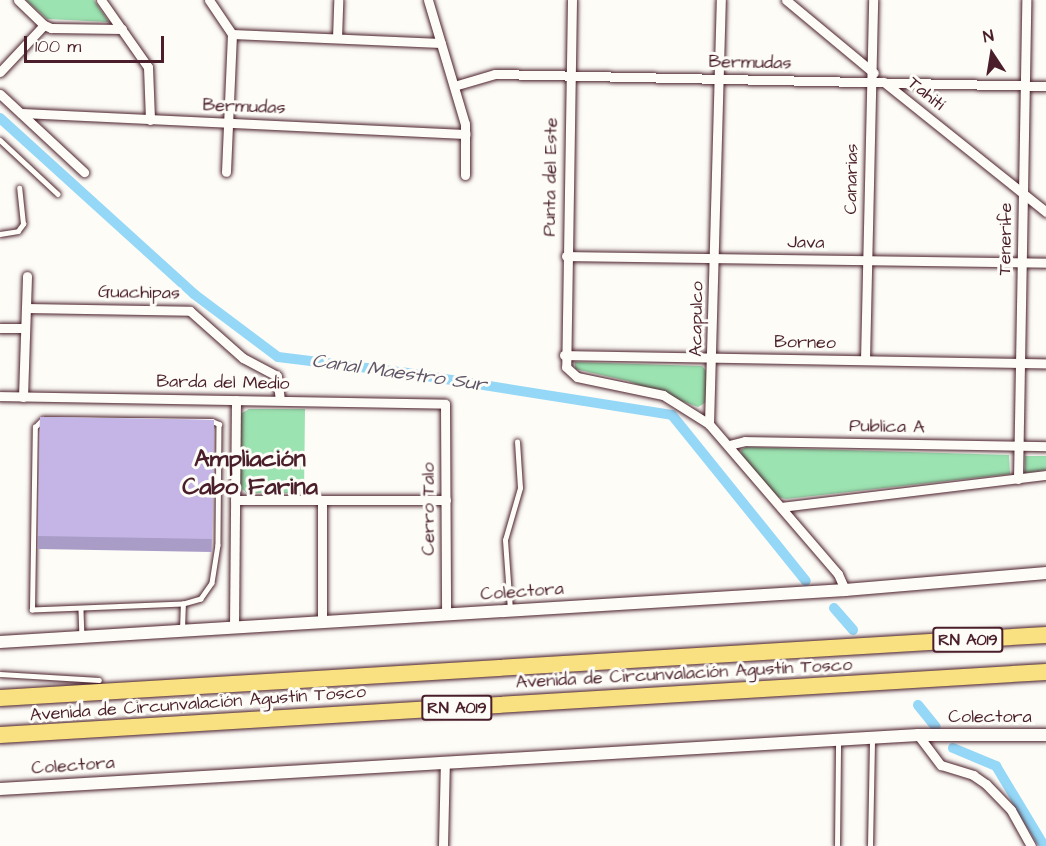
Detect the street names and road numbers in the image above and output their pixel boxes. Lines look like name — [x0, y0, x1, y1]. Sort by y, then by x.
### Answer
street label: Bermudas — [708, 51, 792, 75]
street label: Tahití — [903, 72, 949, 116]
street label: Bermudas — [202, 95, 286, 119]
street label: Punta del Este — [539, 117, 563, 237]
street label: Canarias — [841, 143, 863, 215]
street label: Tenerife — [995, 202, 1017, 276]
street label: Java — [787, 232, 825, 254]
street label: Guachipas — [98, 281, 180, 305]
street label: Acapulco — [686, 281, 708, 357]
street label: Borneo — [774, 332, 836, 354]
street label: Barda del Medio — [156, 371, 290, 395]
street label: Publica A — [849, 416, 925, 438]
street label: Cerro Talo — [418, 462, 440, 556]
street label: Colectora — [480, 578, 564, 606]
road number: RN A019 — [932, 627, 1004, 653]
street label: Avenida de Circunvalación Agustín Tosco — [515, 654, 853, 694]
street label: Avenida de Circunvalación Agustín Tosco — [29, 681, 367, 727]
road number: RN A019 — [421, 695, 493, 721]
street label: Colectora — [948, 706, 1032, 728]
street label: Colectora — [31, 752, 115, 780]

